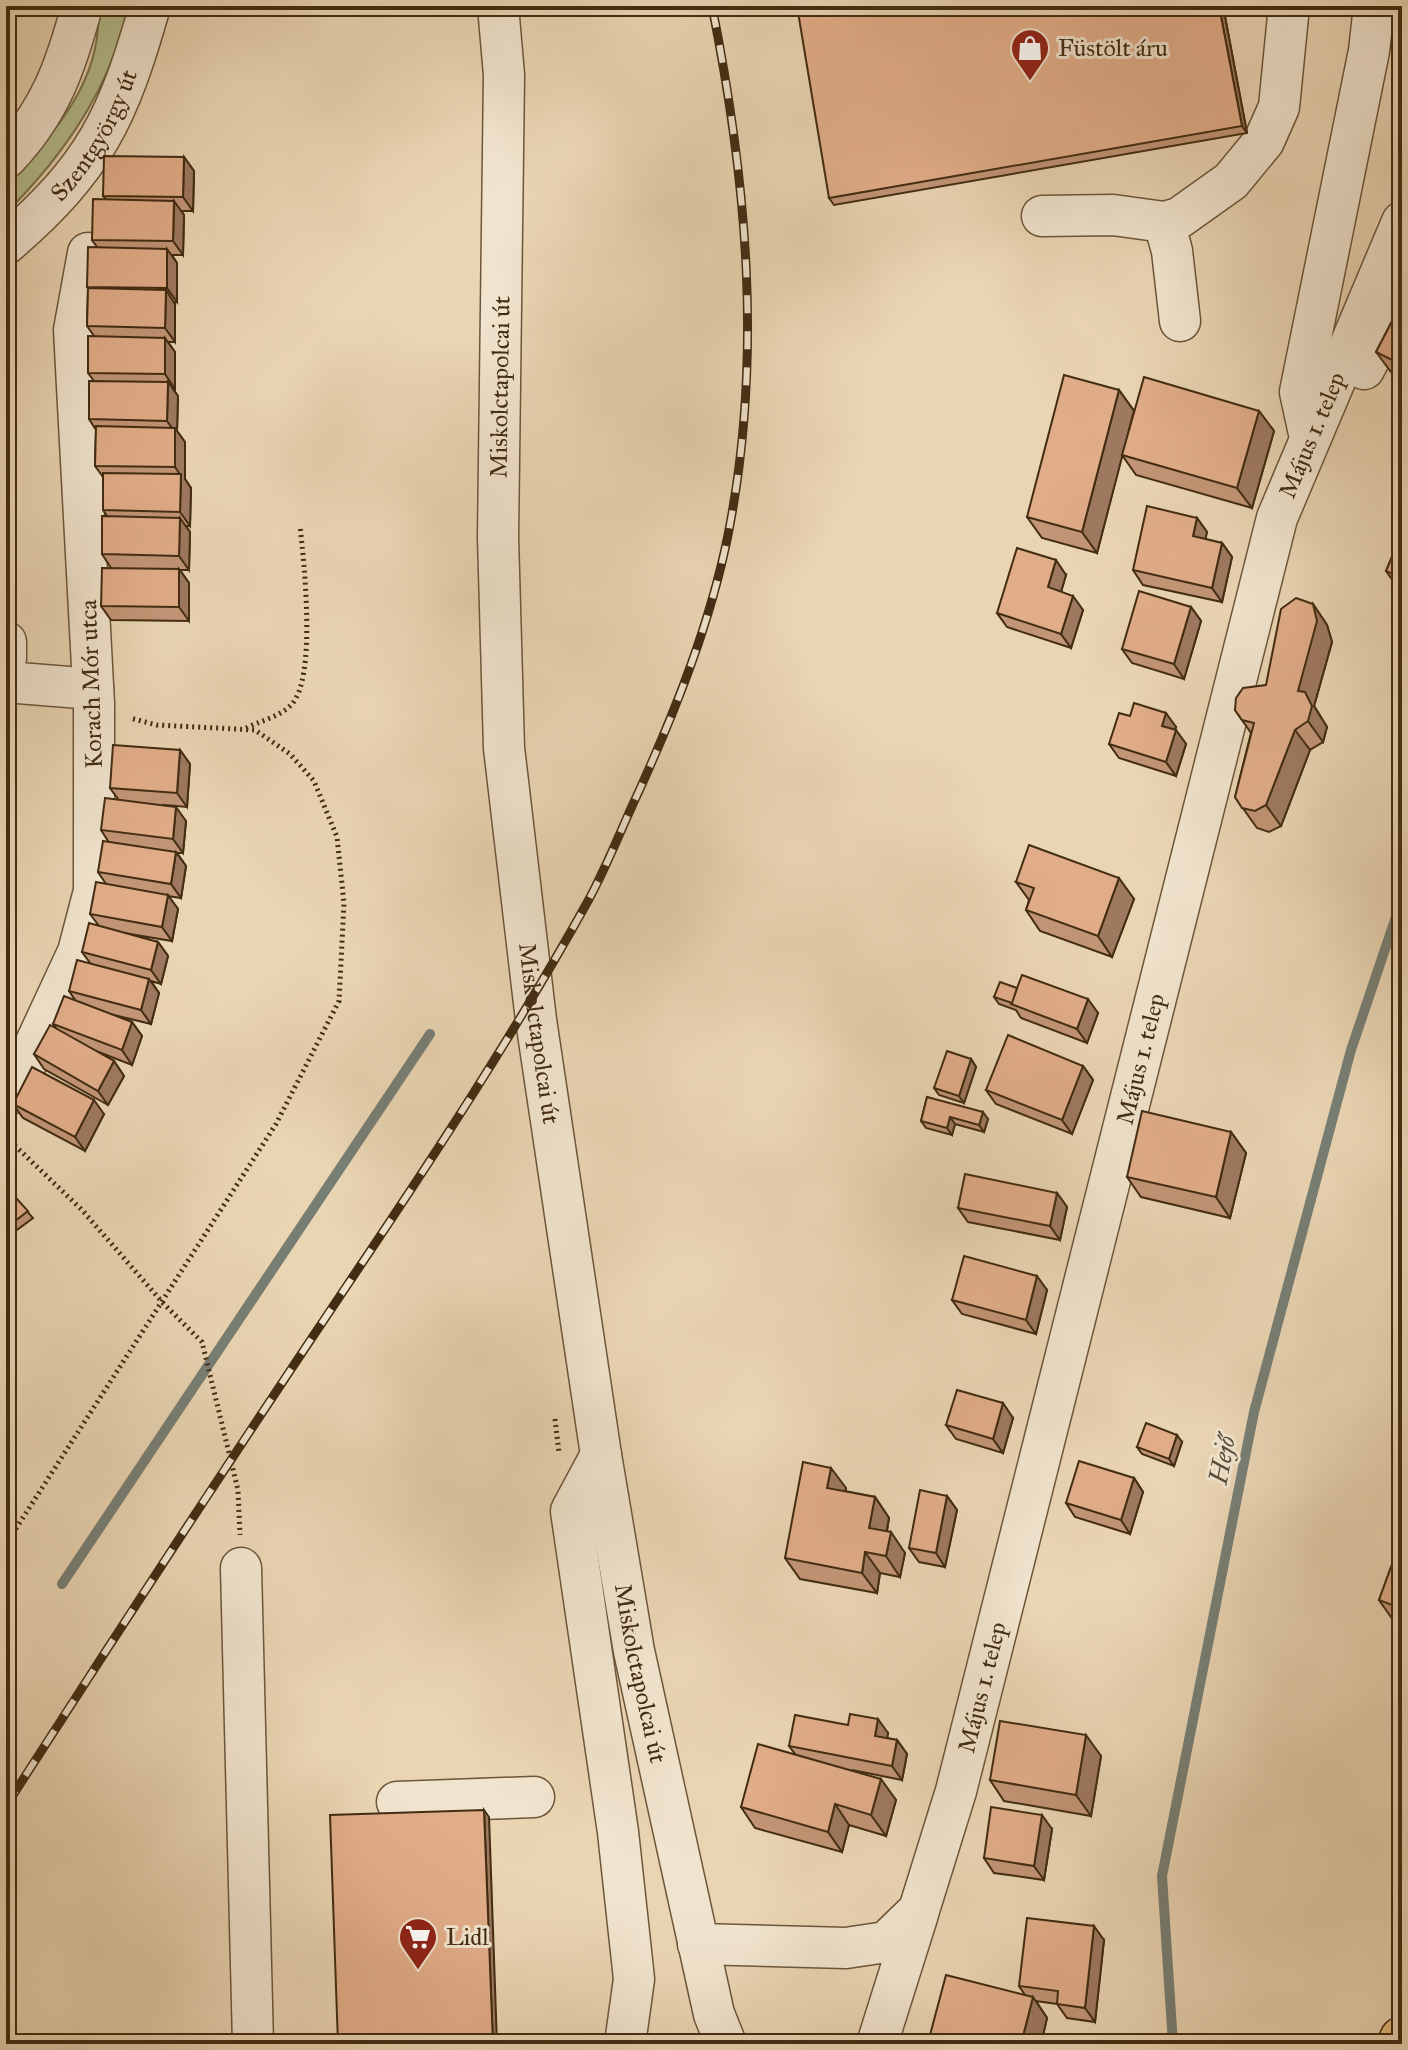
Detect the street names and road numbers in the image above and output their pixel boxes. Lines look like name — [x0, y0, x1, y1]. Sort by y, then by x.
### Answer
street label: Szentgyörgy út — [44, 65, 144, 207]
street label: Miskolctapolcai út — [483, 295, 517, 478]
street label: Május 1. telep — [1272, 367, 1352, 503]
street label: Korach Mór utca — [73, 598, 109, 769]
street label: Miskolctapolcai út — [512, 941, 566, 1126]
street label: Május 1. telep — [1110, 990, 1172, 1128]
street label: Miskolctapolcai út — [608, 1581, 673, 1766]
street label: Május 1. telep — [951, 1619, 1013, 1756]

